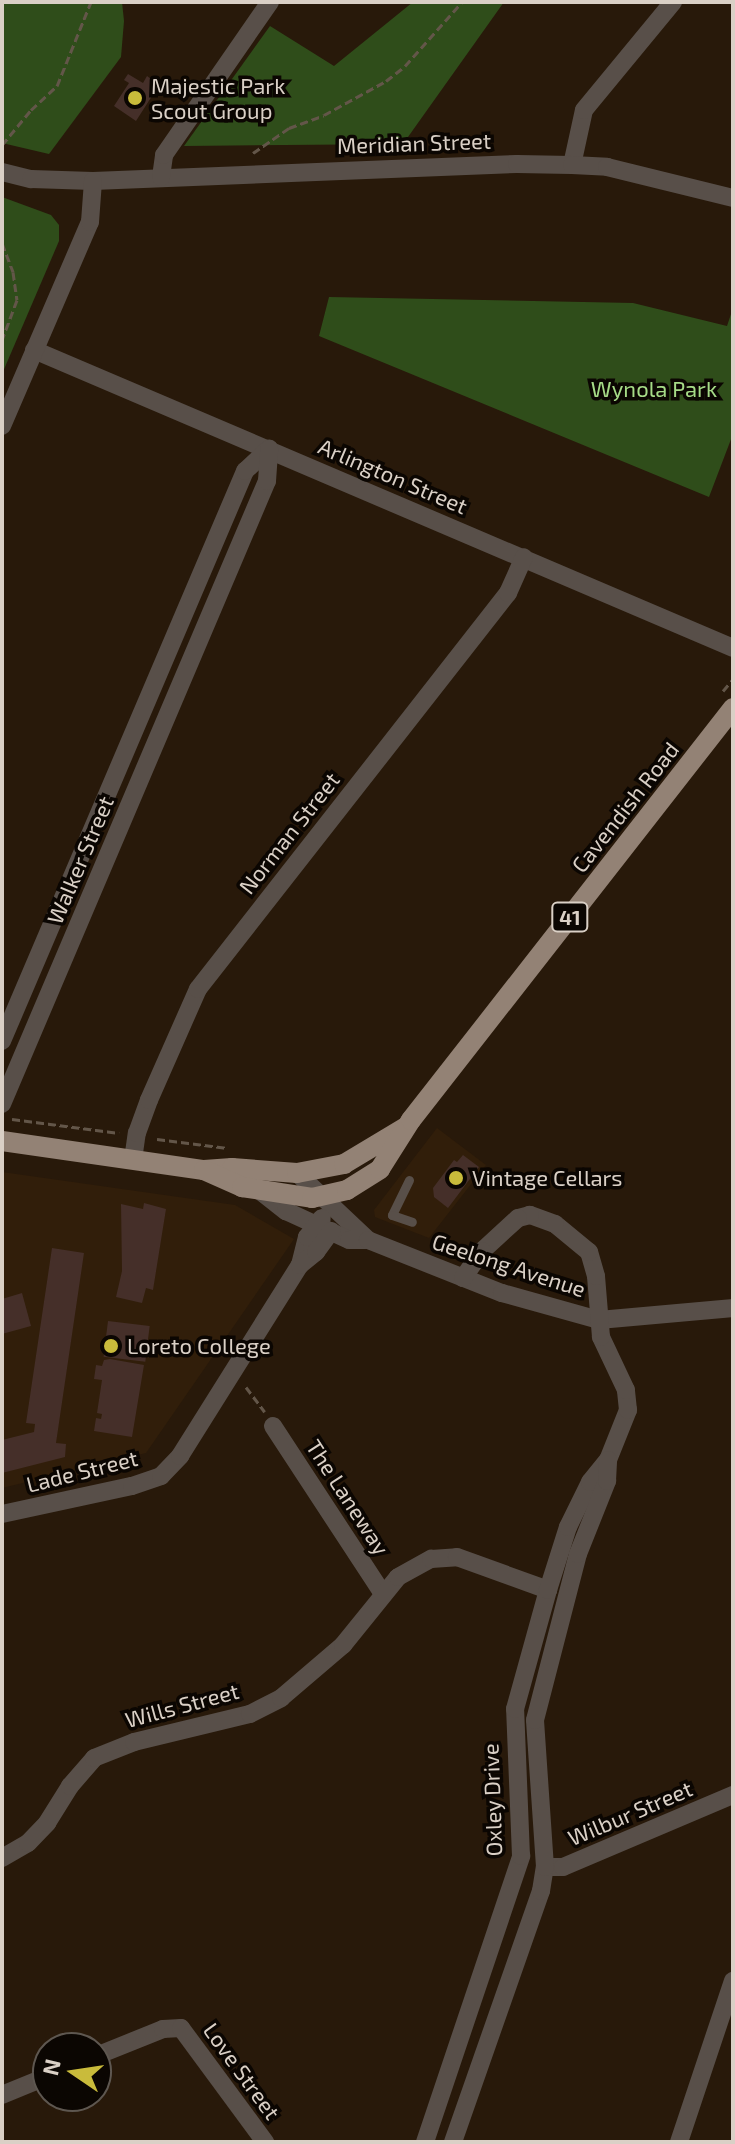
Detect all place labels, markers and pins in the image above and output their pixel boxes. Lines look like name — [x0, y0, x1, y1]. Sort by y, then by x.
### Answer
place label: Majestic Park Scout Group — [151, 72, 285, 124]
marker: Majestic Park Scout Group — [126, 89, 144, 107]
place label: Vintage Cellars — [472, 1165, 623, 1191]
marker: Vintage Cellars — [447, 1169, 465, 1187]
place label: Loreto College — [127, 1333, 271, 1359]
marker: Loreto College — [102, 1337, 120, 1355]

